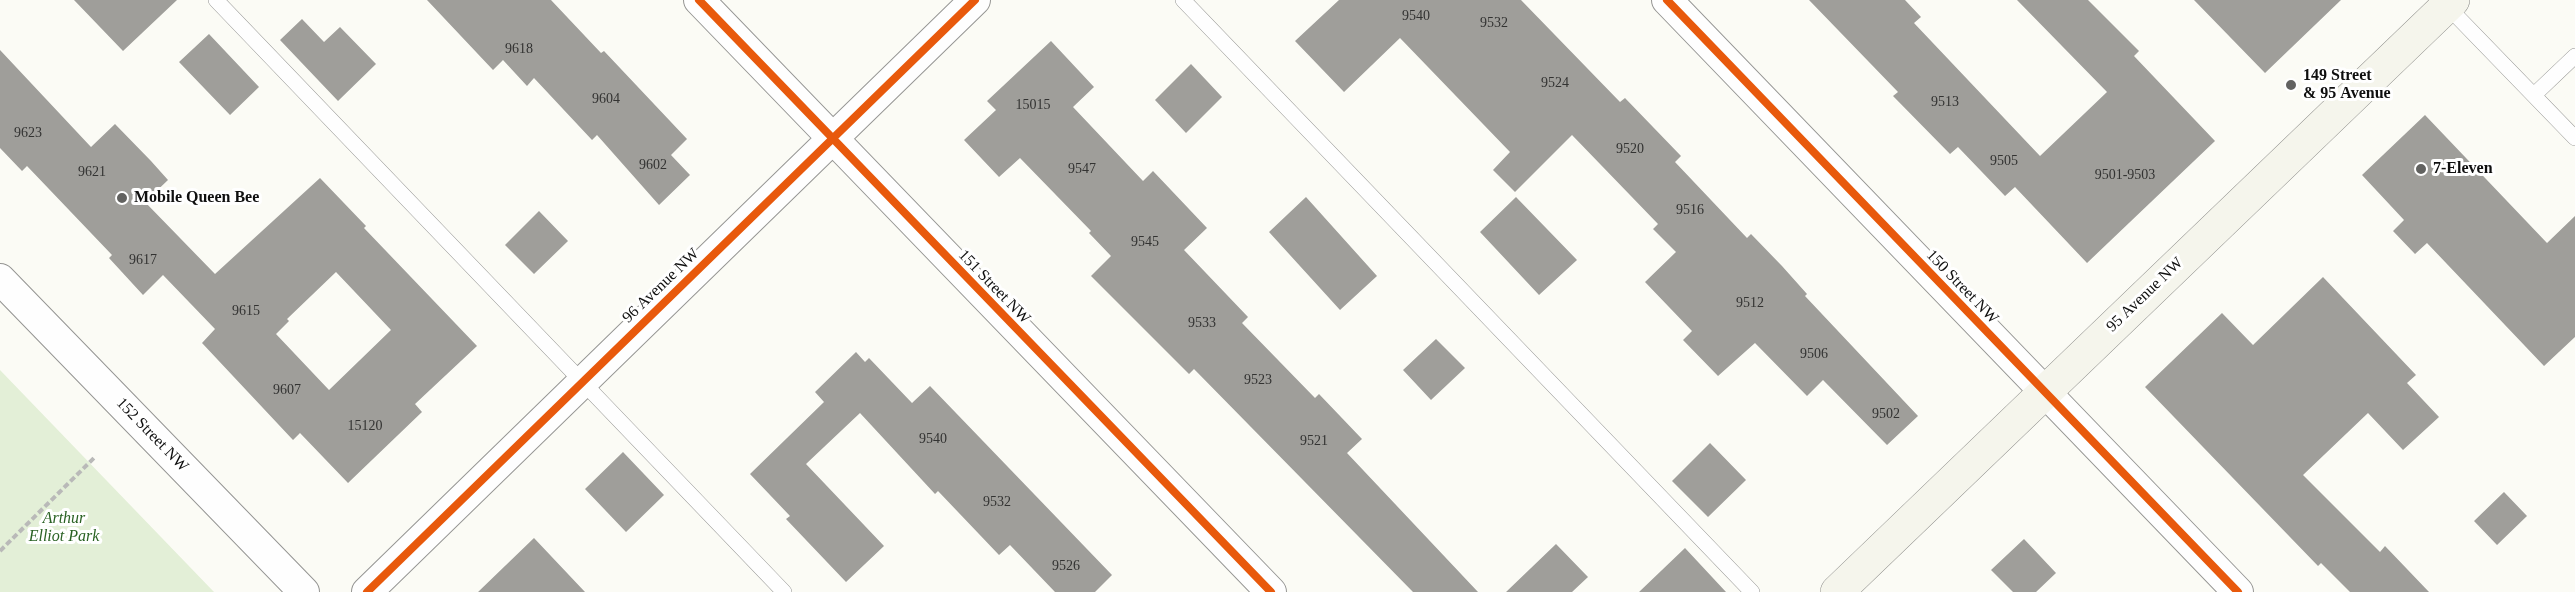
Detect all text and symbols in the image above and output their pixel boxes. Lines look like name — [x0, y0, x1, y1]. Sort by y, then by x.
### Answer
house number: 9540 — [1402, 8, 1430, 24]
house number: 9532 — [1480, 15, 1508, 31]
house number: 9618 — [505, 41, 533, 57]
place label: 149 Street & 95 Avenue — [2303, 66, 2391, 104]
house number: 9524 — [1541, 75, 1569, 91]
marker: 149 Street & 95 Avenue — [2284, 78, 2298, 92]
house number: 9604 — [592, 91, 620, 107]
house number: 9513 — [1931, 94, 1959, 110]
house number: 15015 — [1016, 97, 1050, 113]
house number: 9623 — [14, 125, 42, 141]
house number: 9520 — [1616, 141, 1644, 157]
house number: 9505 — [1990, 153, 2018, 169]
house number: 9602 — [639, 157, 667, 173]
place label: 7-Eleven — [2433, 159, 2493, 179]
house number: 9547 — [1068, 161, 1096, 177]
marker: 7-Eleven — [2414, 162, 2428, 176]
house number: 9621 — [78, 164, 106, 180]
house number: 9501-9503 — [2095, 167, 2155, 183]
place label: Mobile Queen Bee — [134, 188, 259, 208]
marker: Mobile Queen Bee — [115, 191, 129, 205]
house number: 9516 — [1676, 202, 1704, 218]
house number: 9545 — [1131, 234, 1159, 250]
street label: 96 Avenue NW — [619, 245, 703, 327]
street label: 151 Street NW — [954, 246, 1034, 328]
street label: 150 Street NW — [1922, 246, 2002, 328]
house number: 9617 — [129, 252, 157, 268]
street label: 95 Avenue NW — [2103, 254, 2187, 336]
house number: 9512 — [1736, 295, 1764, 311]
house number: 9615 — [232, 303, 260, 319]
house number: 9533 — [1188, 315, 1216, 331]
house number: 9506 — [1800, 346, 1828, 362]
house number: 9523 — [1244, 372, 1272, 388]
house number: 9607 — [273, 382, 301, 398]
street label: 152 Street NW — [112, 394, 192, 476]
house number: 9502 — [1872, 406, 1900, 422]
house number: 15120 — [348, 418, 382, 434]
house number: 9540 — [919, 431, 947, 447]
house number: 9521 — [1300, 433, 1328, 449]
house number: 9532 — [983, 494, 1011, 510]
park label: Arthur Elliot Park — [29, 509, 99, 547]
house number: 9526 — [1052, 558, 1080, 574]

